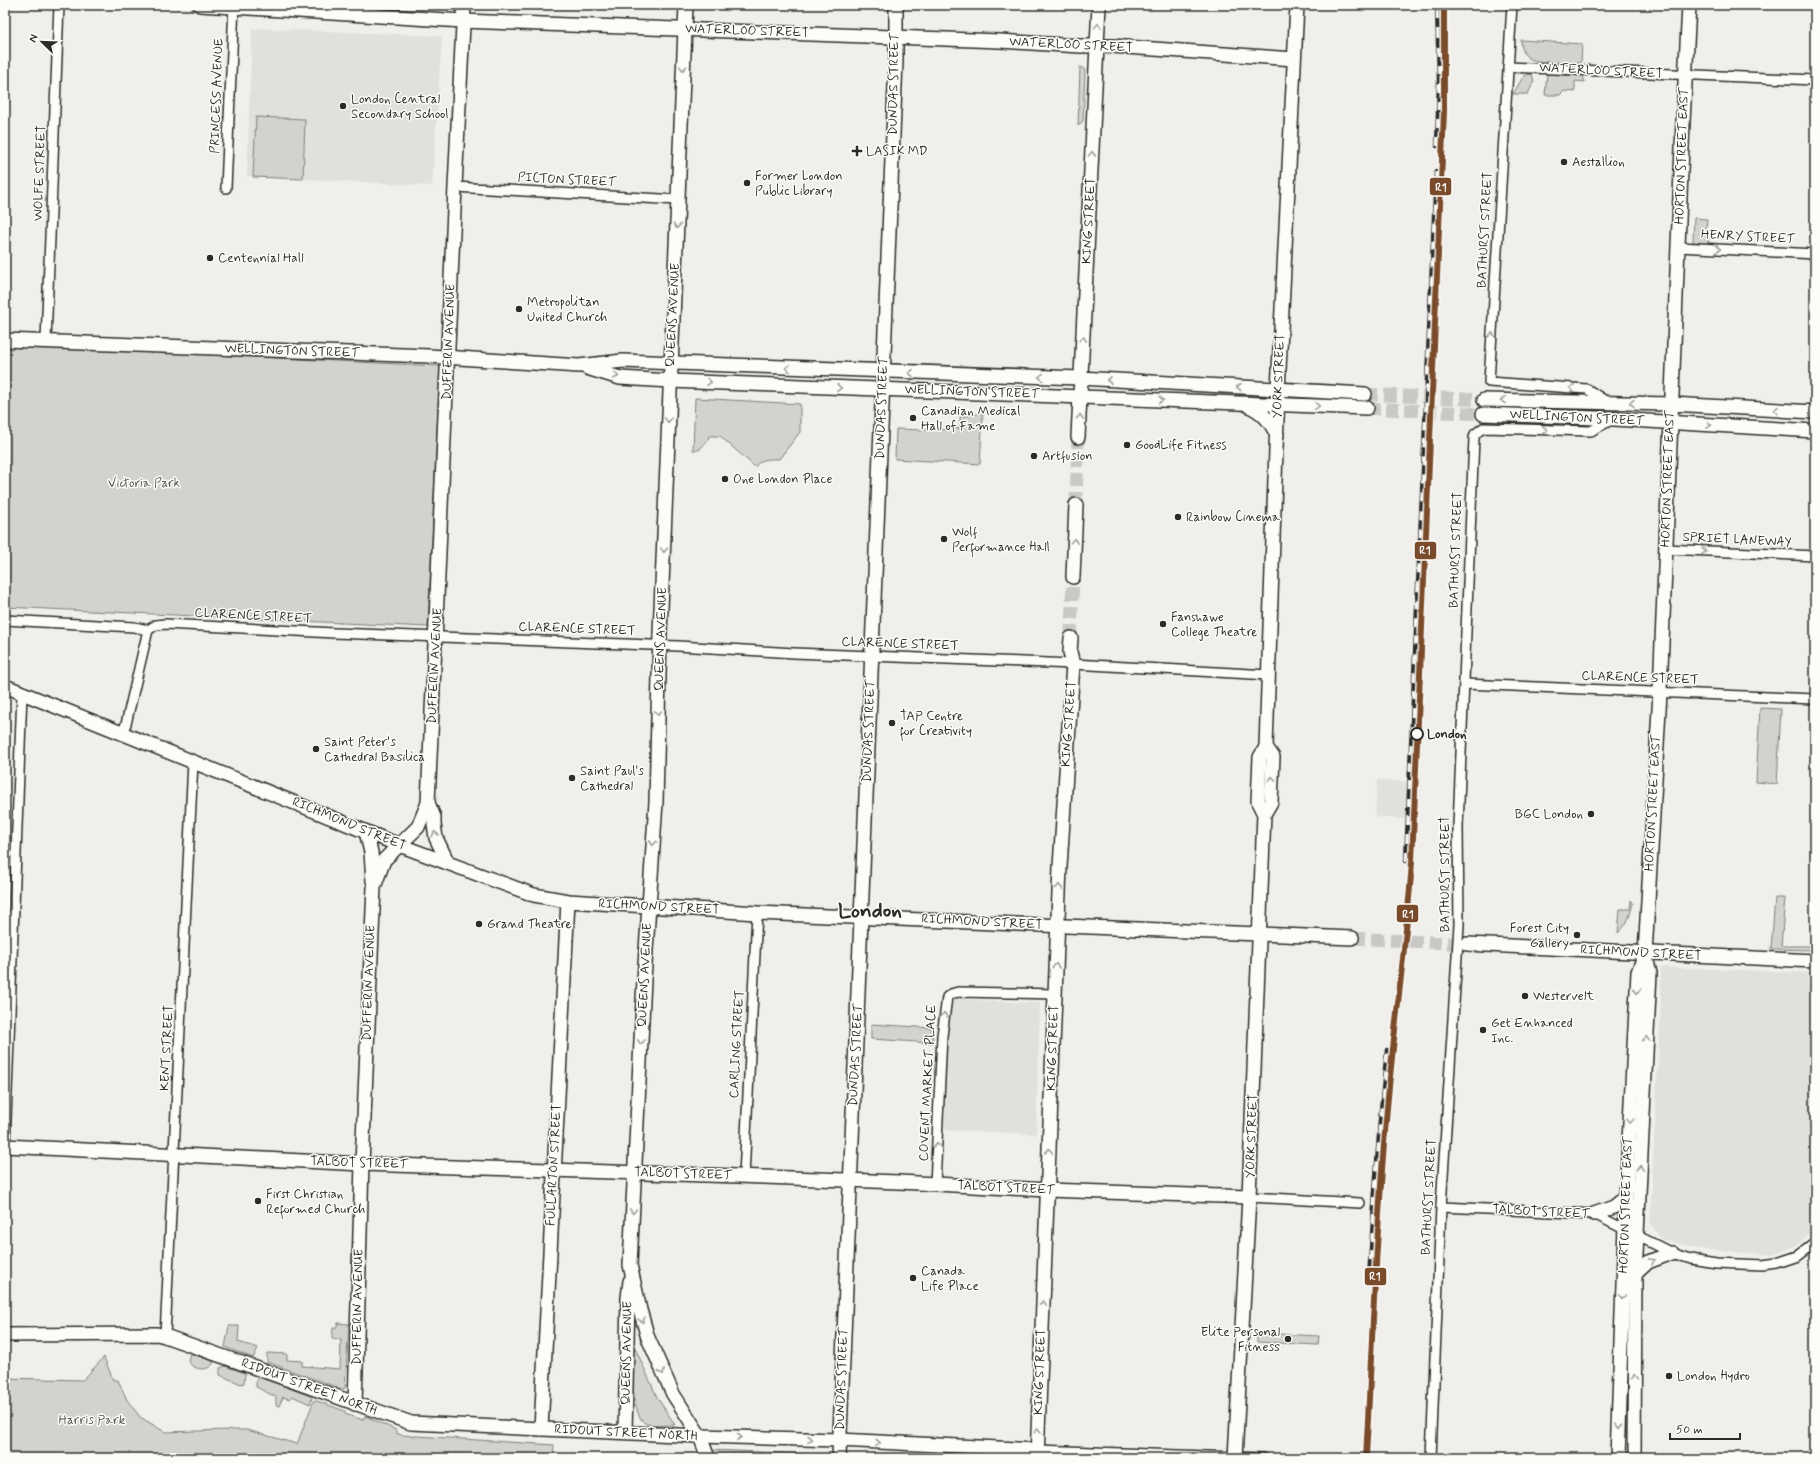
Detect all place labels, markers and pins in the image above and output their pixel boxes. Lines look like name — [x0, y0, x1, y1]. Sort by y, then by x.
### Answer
place label: London Central Secondary School — [351, 91, 448, 123]
marker: London Central Secondary School — [338, 101, 348, 111]
place label: LASIK MD — [866, 143, 928, 160]
marker: LASIK MD — [851, 145, 863, 157]
place label: Aestallion — [1572, 154, 1625, 171]
marker: Aestallion — [1559, 157, 1569, 167]
place label: Former London Public Library — [755, 168, 843, 200]
marker: Former London Public Library — [742, 178, 752, 188]
place label: Centennial Hall — [218, 250, 304, 267]
marker: Centennial Hall — [205, 253, 215, 263]
place label: Metropolitan United Church — [527, 294, 607, 326]
marker: Metropolitan United Church — [514, 304, 524, 314]
place label: Canadian Medical Hall of Fame — [921, 403, 1020, 435]
marker: Canadian Medical Hall of Fame — [908, 413, 918, 423]
place label: GoodLife Fitness — [1135, 437, 1227, 454]
marker: GoodLife Fitness — [1122, 440, 1132, 450]
place label: Artfusion — [1042, 448, 1093, 465]
marker: Artfusion — [1029, 451, 1039, 461]
place label: One London Place — [733, 471, 832, 488]
marker: One London Place — [720, 474, 730, 484]
place label: Rainbow Cinema — [1186, 509, 1280, 526]
marker: Rainbow Cinema — [1173, 512, 1183, 522]
place label: Wolf Performance Hall — [952, 524, 1050, 558]
marker: Wolf Performance Hall — [939, 534, 949, 544]
place label: Fanshawe College Theatre — [1171, 609, 1257, 641]
marker: Fanshawe College Theatre — [1158, 619, 1168, 629]
place label: TAP Centre for Creativity — [900, 708, 972, 742]
marker: TAP Centre for Creativity — [887, 718, 897, 728]
place label: London — [1427, 726, 1467, 743]
marker: London — [1410, 727, 1424, 741]
place label: Saint Peter's Cathedral Basilica — [324, 734, 425, 766]
marker: Saint Peter's Cathedral Basilica — [311, 744, 321, 754]
place label: Saint Paul's Cathedral — [580, 763, 644, 795]
marker: Saint Paul's Cathedral — [567, 773, 577, 783]
place label: BGC London — [1515, 806, 1583, 823]
marker: BGC London — [1586, 809, 1596, 819]
place label: Grand Theatre — [487, 916, 572, 933]
marker: Grand Theatre — [474, 919, 484, 929]
place label: Forest City Gallery — [1510, 920, 1569, 952]
marker: Forest City Gallery — [1572, 930, 1582, 940]
place label: Westervelt — [1533, 988, 1594, 1005]
marker: Westervelt — [1520, 991, 1530, 1001]
place label: Get Enhanced Inc. — [1491, 1015, 1573, 1047]
marker: Get Enhanced Inc. — [1478, 1025, 1488, 1035]
place label: First Christian Reformed Church — [266, 1186, 366, 1220]
marker: First Christian Reformed Church — [253, 1196, 263, 1206]
place label: Canada Life Place — [921, 1263, 979, 1295]
marker: Canada Life Place — [908, 1273, 918, 1283]
place label: Elite Personal Fitness — [1201, 1324, 1280, 1356]
marker: Elite Personal Fitness — [1283, 1334, 1293, 1344]
place label: London Hydro — [1677, 1368, 1750, 1385]
marker: London Hydro — [1664, 1371, 1674, 1381]

